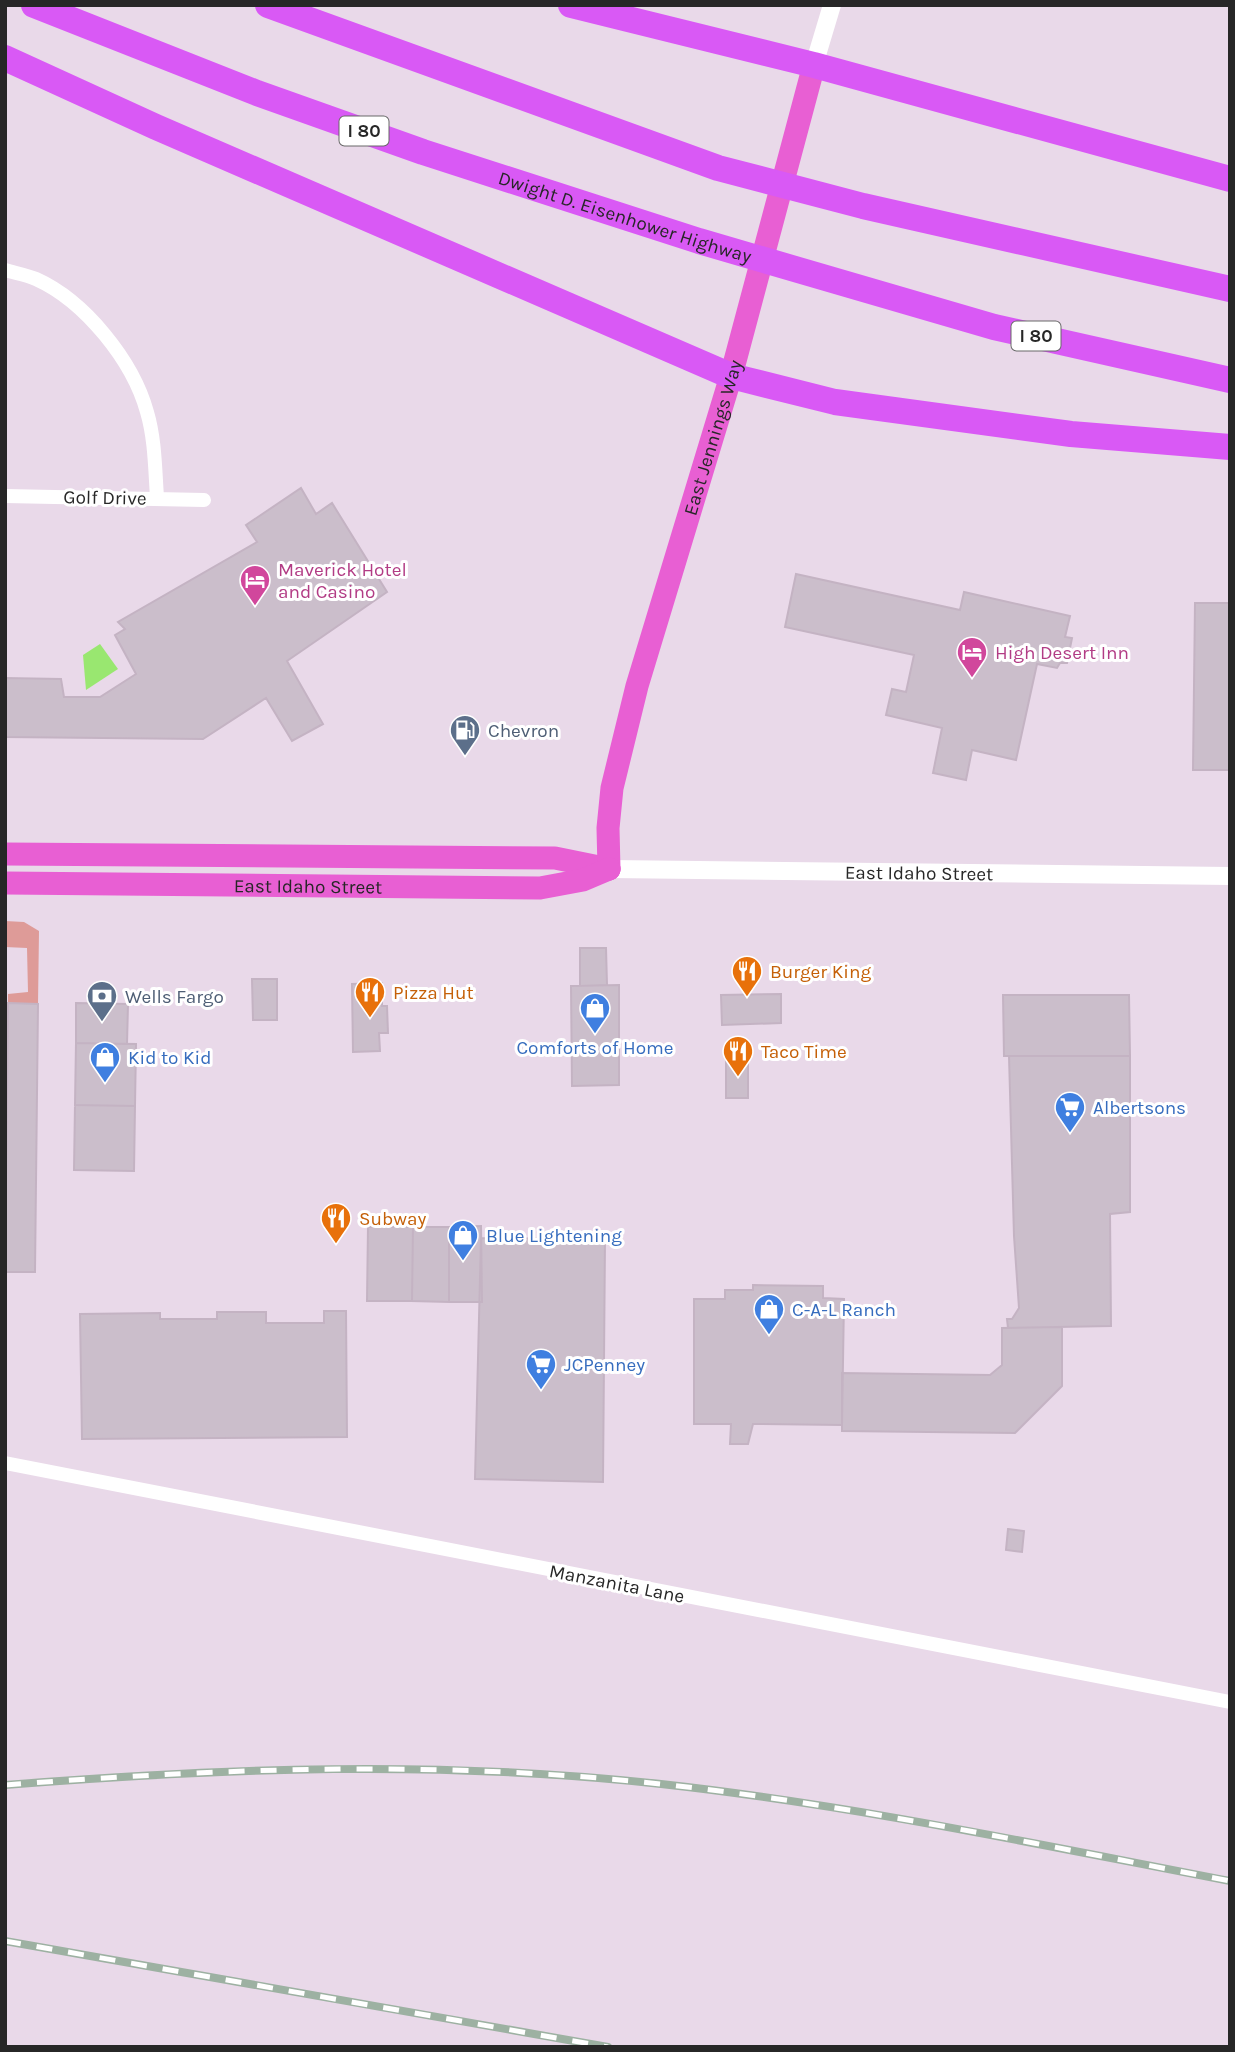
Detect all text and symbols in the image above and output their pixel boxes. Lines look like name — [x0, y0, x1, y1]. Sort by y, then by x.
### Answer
road number: I 80 — [340, 116, 388, 146]
street label: Dwight D. Eisenhower Highway — [495, 167, 754, 268]
road number: I 80 — [1012, 322, 1060, 350]
street label: East Jennings Way — [679, 357, 747, 518]
street label: Golf Drive — [63, 486, 147, 510]
place label: Maverick Hotel and Casino — [278, 559, 407, 603]
hotel icon: Maverick Hotel and Casino — [238, 563, 272, 607]
hotel icon: High Desert Inn — [955, 635, 989, 679]
place label: High Desert Inn — [995, 642, 1129, 664]
fuel station icon: Chevron — [448, 713, 482, 757]
place label: Chevron — [488, 720, 559, 742]
street label: East Idaho Street — [845, 862, 993, 885]
street label: East Idaho Street — [234, 875, 382, 899]
restaurant icon: Burger King — [730, 954, 764, 998]
place label: Burger King — [770, 961, 871, 983]
restaurant icon: Pizza Hut — [353, 975, 387, 1019]
bank icon: Wells Fargo — [85, 979, 119, 1023]
place label: Pizza Hut — [393, 982, 474, 1004]
place label: Wells Fargo — [125, 986, 224, 1008]
shop icon: Comforts of Home — [578, 991, 612, 1035]
restaurant icon: Taco Time — [721, 1034, 755, 1078]
place label: Comforts of Home — [516, 1037, 674, 1059]
shop icon: Kid to Kid — [88, 1040, 122, 1084]
place label: Taco Time — [761, 1041, 847, 1063]
place label: Kid to Kid — [128, 1047, 211, 1069]
supermarket icon: Albertsons — [1053, 1090, 1087, 1134]
place label: Albertsons — [1093, 1097, 1186, 1119]
restaurant icon: Subway — [319, 1201, 353, 1245]
place label: Subway — [359, 1208, 426, 1230]
shop icon: Blue Lightening — [446, 1218, 480, 1262]
place label: Blue Lightening — [486, 1225, 622, 1247]
shop icon: C-A-L Ranch — [752, 1292, 786, 1336]
place label: C-A-L Ranch — [792, 1299, 896, 1321]
supermarket icon: JCPenney — [524, 1347, 558, 1391]
place label: JCPenney — [564, 1354, 645, 1376]
street label: Manzanita Lane — [547, 1560, 686, 1608]

